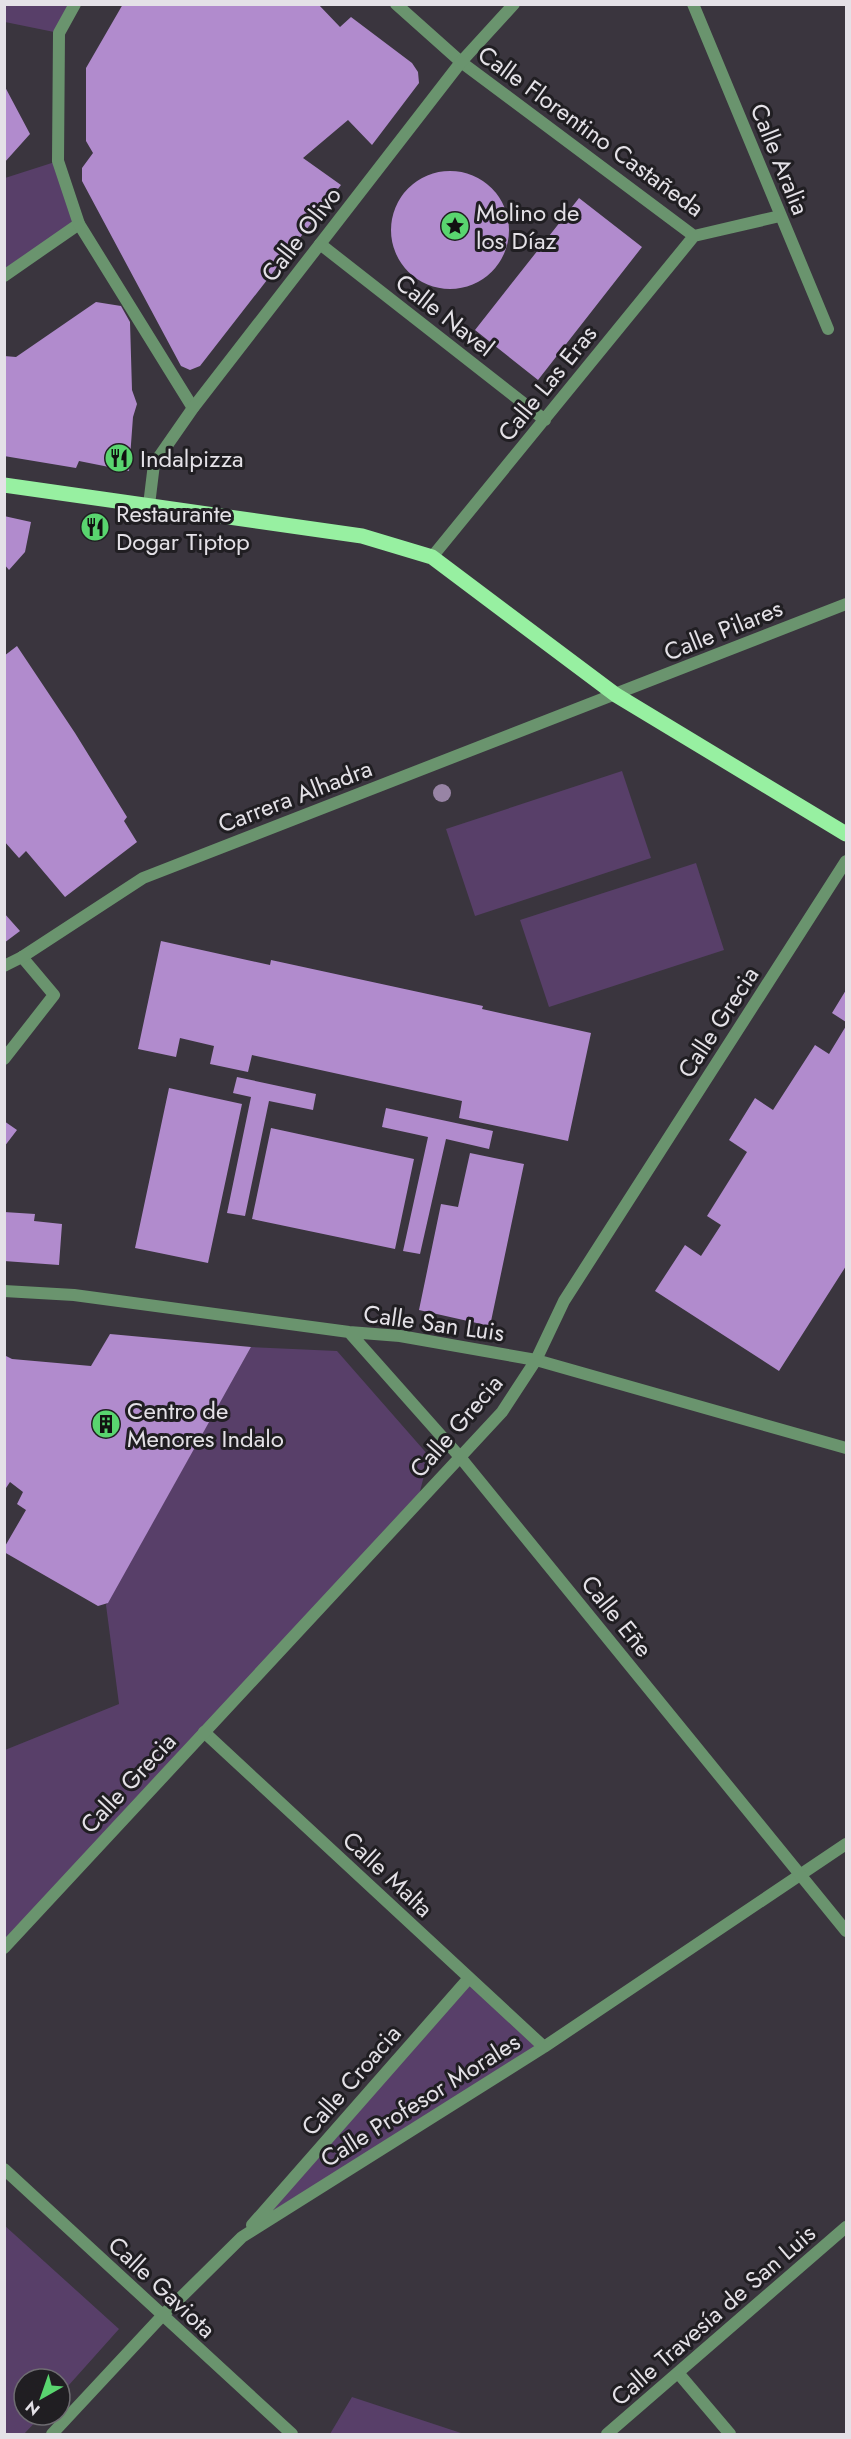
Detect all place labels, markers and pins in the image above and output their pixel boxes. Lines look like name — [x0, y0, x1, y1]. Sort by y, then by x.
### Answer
place label: Molino de los Díaz — [476, 195, 579, 258]
place icon: Molino de los Díaz — [439, 210, 471, 242]
place label: Indalpizza — [140, 441, 244, 476]
restaurant icon: Indalpizza — [103, 442, 135, 474]
place label: Restaurante Dogar Tiptop — [116, 496, 250, 559]
restaurant icon: Restaurante Dogar Tiptop — [79, 511, 111, 543]
place label: Centro de Menores Indalo — [127, 1393, 284, 1456]
building icon: Centro de Menores Indalo — [90, 1408, 122, 1440]

